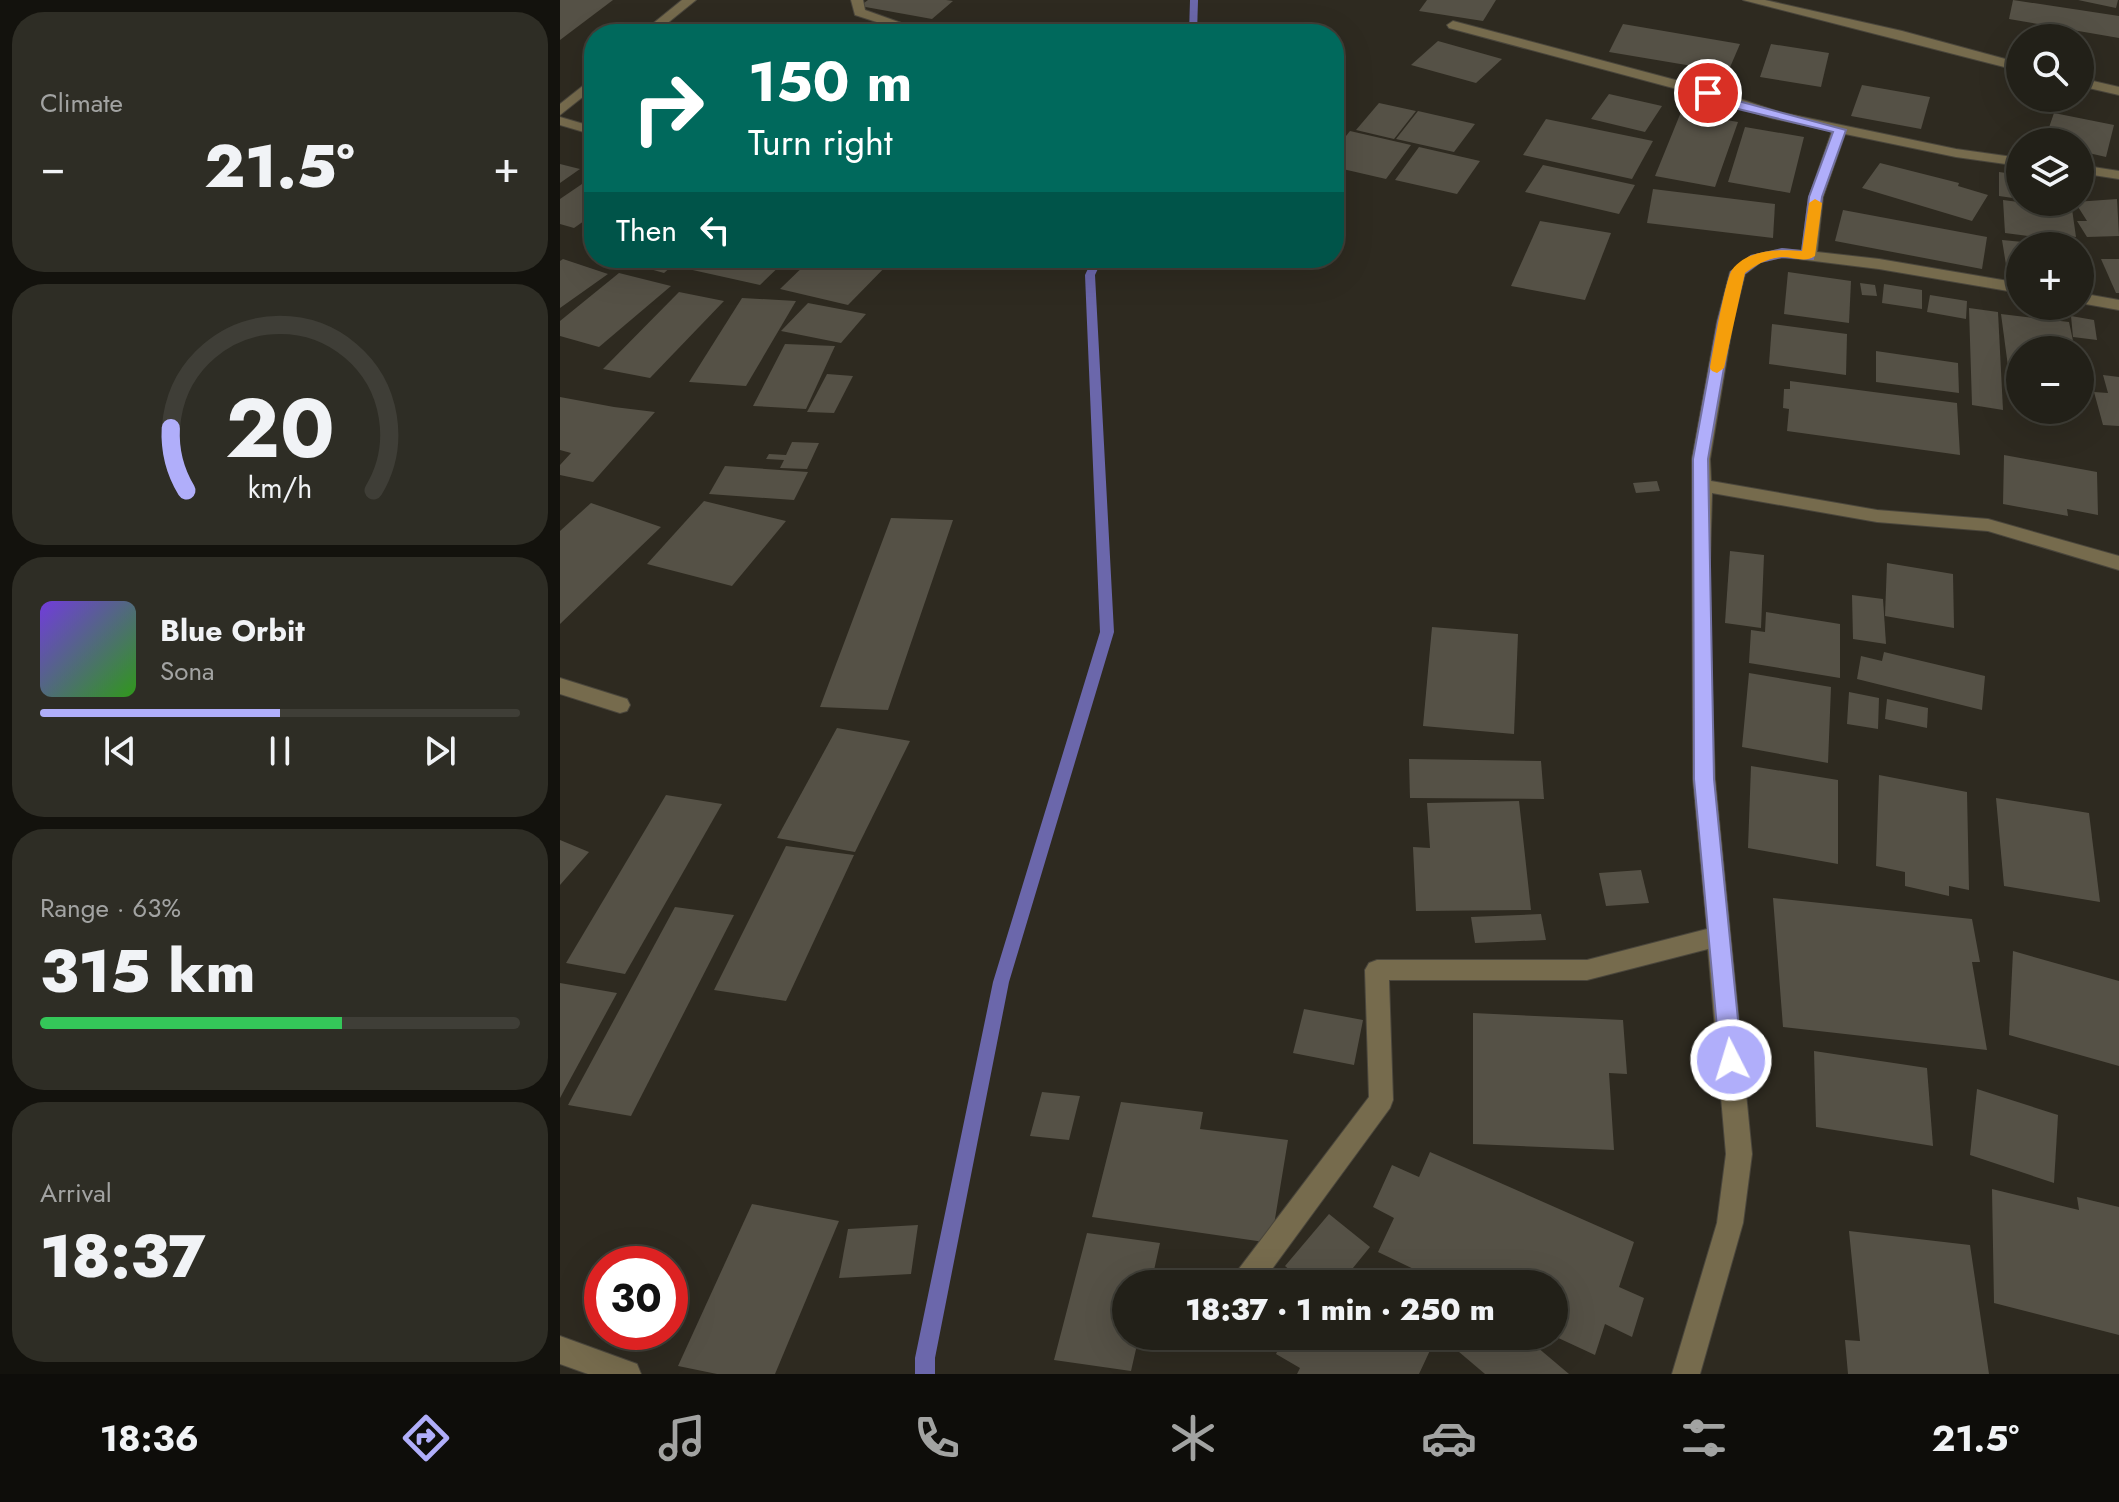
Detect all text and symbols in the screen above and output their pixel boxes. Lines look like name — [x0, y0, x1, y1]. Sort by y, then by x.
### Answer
map controls — [2006, 24, 2094, 424]
button: search — [2006, 24, 2094, 112]
text: 150 m — [748, 41, 912, 122]
icon: right — [616, 56, 720, 160]
pin — [1674, 59, 1742, 127]
icon: arrive — [1686, 71, 1730, 115]
text: Climate — [40, 84, 123, 122]
text: Turn right — [748, 116, 893, 168]
text: 21.5° — [204, 123, 355, 210]
button: layers — [2006, 128, 2094, 216]
text: − — [40, 135, 66, 199]
text: + — [493, 135, 520, 199]
icon: left — [693, 208, 737, 252]
text: Then — [616, 209, 677, 252]
button: + — [2006, 232, 2094, 320]
button: − — [2006, 336, 2094, 424]
text: 20 — [225, 367, 335, 487]
text: km/h — [248, 467, 312, 509]
text: Blue Orbit — [160, 609, 305, 652]
text: Sona — [160, 652, 215, 690]
icon: previous — [98, 729, 142, 773]
icon: pause — [258, 729, 302, 773]
icon: next — [418, 729, 462, 773]
text: Range · 63% — [40, 889, 181, 927]
text: 315 km — [40, 928, 255, 1015]
position arrow — [1689, 1018, 1773, 1102]
text: Arrival — [40, 1174, 112, 1212]
text: 18:37 — [40, 1213, 206, 1300]
speed limit sign: 30 — [584, 1246, 688, 1350]
text: 18:37 · 1 min · 250 m — [1185, 1288, 1495, 1331]
icon: directions — [398, 1410, 454, 1466]
icon: music — [654, 1410, 710, 1466]
icon: phone — [909, 1410, 965, 1466]
icon: climate — [1165, 1410, 1221, 1466]
icon: car — [1421, 1410, 1477, 1466]
icon: filters — [1676, 1410, 1732, 1466]
text: 18:36 — [100, 1412, 199, 1464]
text: 21.5° — [1932, 1412, 2019, 1464]

